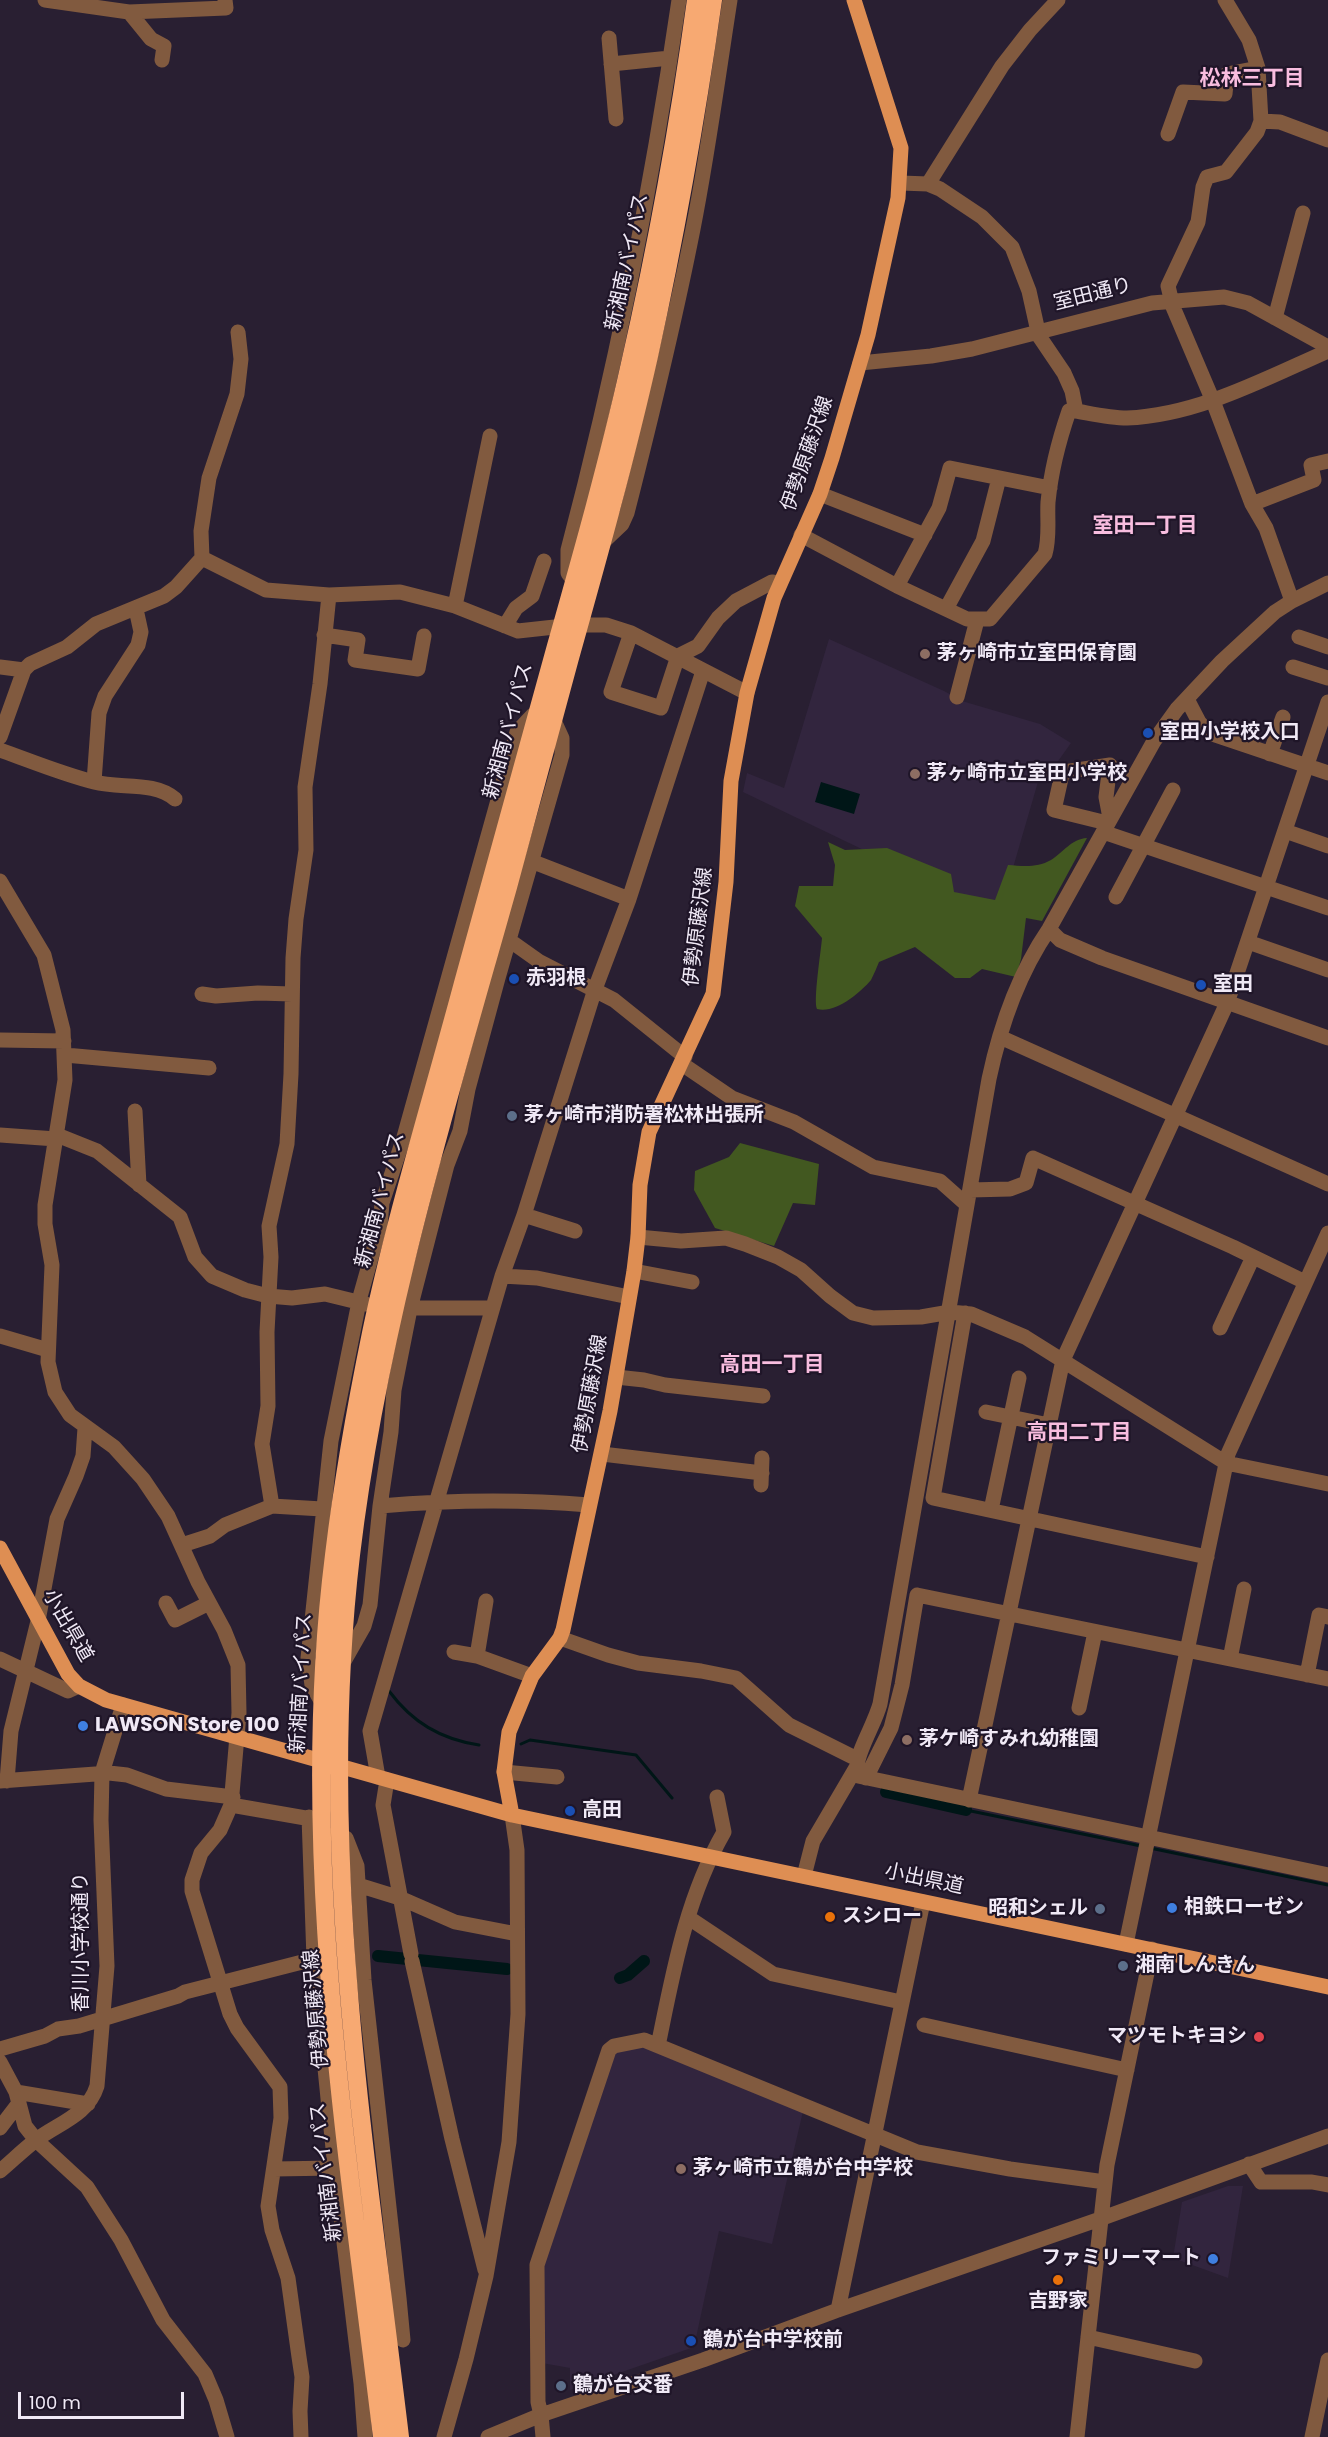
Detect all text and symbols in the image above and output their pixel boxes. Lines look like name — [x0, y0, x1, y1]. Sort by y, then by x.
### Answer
district label: 松林三丁目 — [1200, 67, 1304, 93]
street label: 新湘南バイパス — [602, 191, 654, 333]
street label: 室田通り — [1051, 274, 1135, 316]
street label: 伊勢原藤沢線 — [777, 393, 839, 515]
district label: 室田一丁目 — [1093, 514, 1197, 540]
place label: 茅ヶ崎市立室田保育園 — [937, 642, 1137, 666]
marker: 茅ヶ崎市立室田保育園 — [918, 647, 932, 661]
street label: 新湘南バイパス — [479, 660, 539, 802]
place label: 室田小学校入口 — [1160, 721, 1300, 745]
marker: 室田小学校入口 — [1141, 726, 1155, 740]
place label: 茅ヶ崎市立室田小学校 — [927, 762, 1127, 786]
marker: 茅ヶ崎市立室田小学校 — [908, 767, 922, 781]
street label: 伊勢原藤沢線 — [680, 866, 718, 988]
place label: 赤羽根 — [526, 967, 586, 991]
marker: 赤羽根 — [507, 972, 521, 986]
place label: 室田 — [1213, 973, 1253, 997]
marker: 室田 — [1194, 978, 1208, 992]
place label: 茅ヶ崎市消防署松林出張所 — [524, 1104, 764, 1128]
marker: 茅ヶ崎市消防署松林出張所 — [505, 1109, 519, 1123]
street label: 新湘南バイパス — [351, 1129, 411, 1271]
street label: 伊勢原藤沢線 — [569, 1333, 613, 1455]
district label: 高田一丁目 — [720, 1353, 824, 1379]
district label: 高田二丁目 — [1027, 1421, 1131, 1447]
street label: 小出県道 — [37, 1585, 97, 1667]
street label: 新湘南バイパス — [286, 1612, 318, 1754]
place label: LAWSON Store 100 — [95, 1714, 279, 1738]
marker: LAWSON Store 100 — [76, 1719, 90, 1733]
place label: 茅ケ崎すみれ幼稚園 — [919, 1728, 1099, 1752]
marker: 茅ケ崎すみれ幼稚園 — [900, 1733, 914, 1747]
place label: 高田 — [582, 1799, 622, 1823]
marker: 高田 — [563, 1804, 577, 1818]
street label: 小出県道 — [882, 1860, 966, 1900]
street label: 香川小学校通り — [70, 1872, 94, 2012]
place label: 相鉄ローゼン — [1184, 1896, 1304, 1920]
place label: 昭和シェル — [988, 1897, 1088, 1921]
marker: 相鉄ローゼン — [1165, 1901, 1179, 1915]
marker: 昭和シェル — [1093, 1902, 1107, 1916]
place label: スシロー — [842, 1905, 922, 1929]
marker: スシロー — [823, 1910, 837, 1924]
street label: 伊勢原藤沢線 — [300, 1948, 334, 2070]
place label: 湘南しんきん — [1135, 1954, 1255, 1978]
marker: 湘南しんきん — [1116, 1959, 1130, 1973]
place label: マツモトキヨシ — [1107, 2025, 1247, 2049]
marker: マツモトキヨシ — [1252, 2030, 1266, 2044]
street label: 新湘南バイパス — [307, 2101, 347, 2243]
place label: 茅ヶ崎市立鶴が台中学校 — [693, 2157, 913, 2181]
marker: 茅ヶ崎市立鶴が台中学校 — [674, 2162, 688, 2176]
place label: ファミリーマート — [1041, 2247, 1201, 2271]
marker: ファミリーマート — [1206, 2252, 1220, 2266]
marker: 吉野家 — [1051, 2273, 1065, 2287]
place label: 吉野家 — [1028, 2290, 1088, 2314]
place label: 鶴が台中学校前 — [703, 2329, 843, 2353]
marker: 鶴が台中学校前 — [684, 2334, 698, 2348]
place label: 鶴が台交番 — [573, 2374, 673, 2398]
marker: 鶴が台交番 — [554, 2379, 568, 2393]
scale bar — [21, 2380, 188, 2418]
text: 100 m — [29, 2390, 81, 2415]

